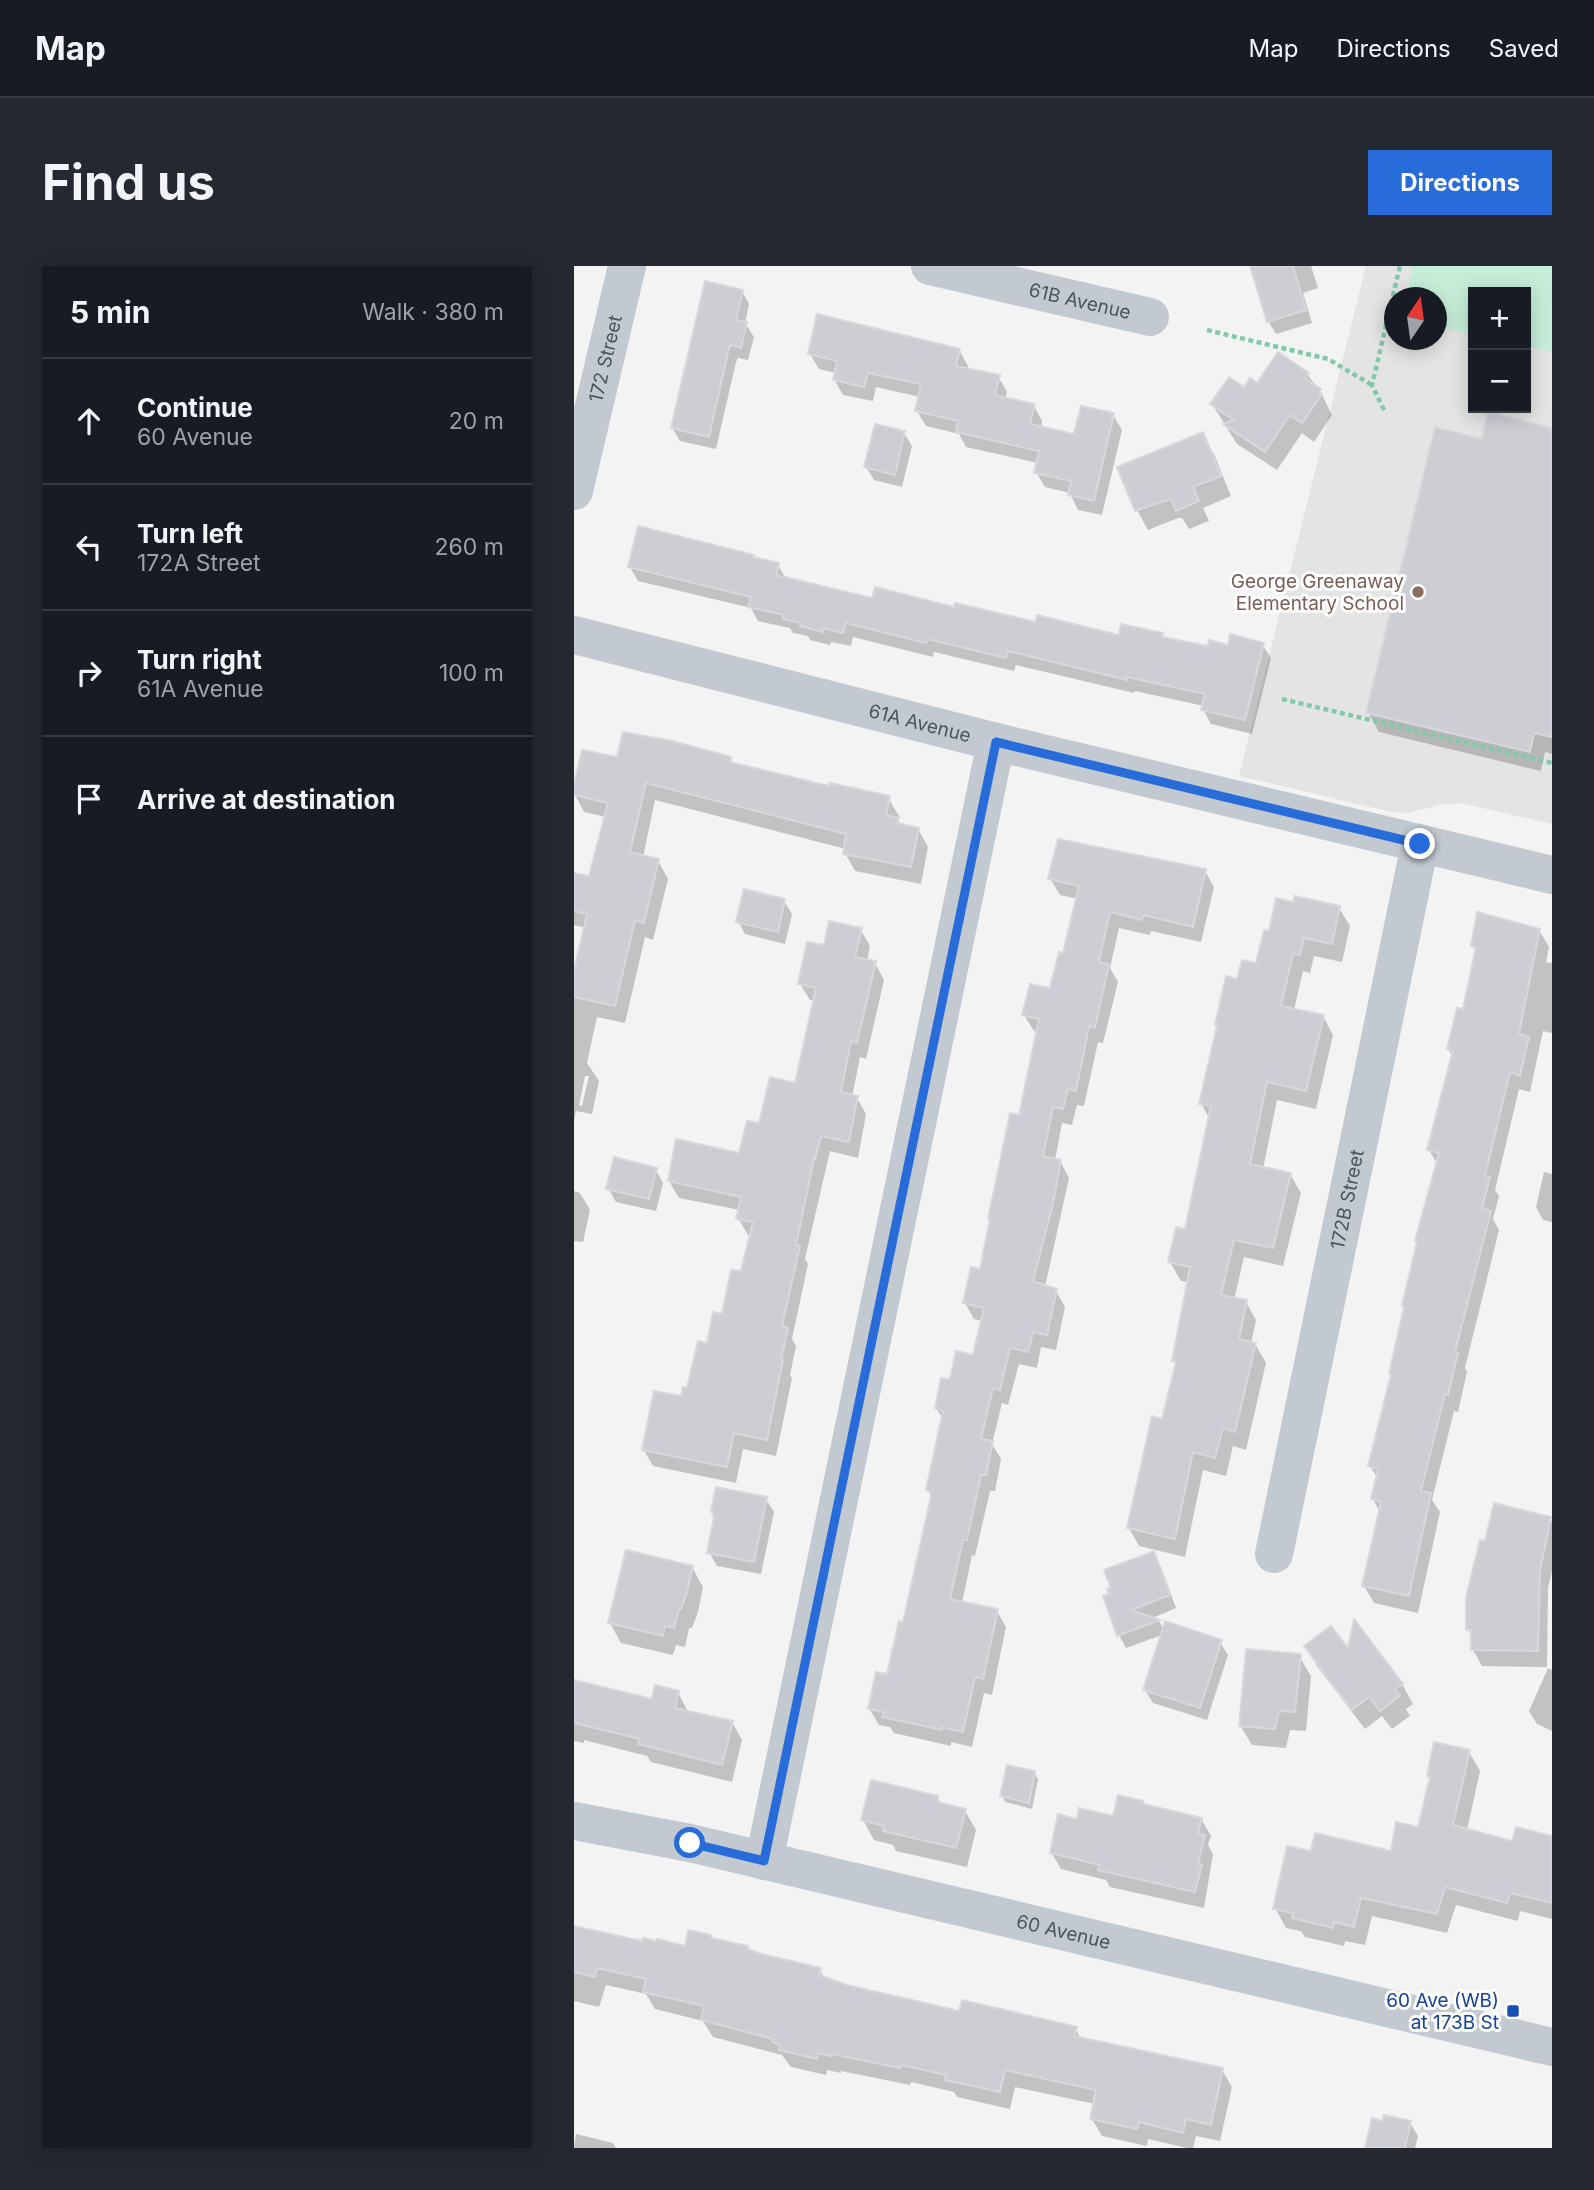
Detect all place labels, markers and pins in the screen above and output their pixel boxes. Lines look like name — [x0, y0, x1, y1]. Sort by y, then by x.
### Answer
place label: George Greenaway Elementary School — [1231, 570, 1404, 615]
marker: George Greenaway Elementary School — [1410, 584, 1426, 600]
place label: 60 Ave (WB) at 173B St — [1386, 1989, 1499, 2034]
marker: 60 Ave (WB) at 173B St — [1505, 2003, 1521, 2019]

